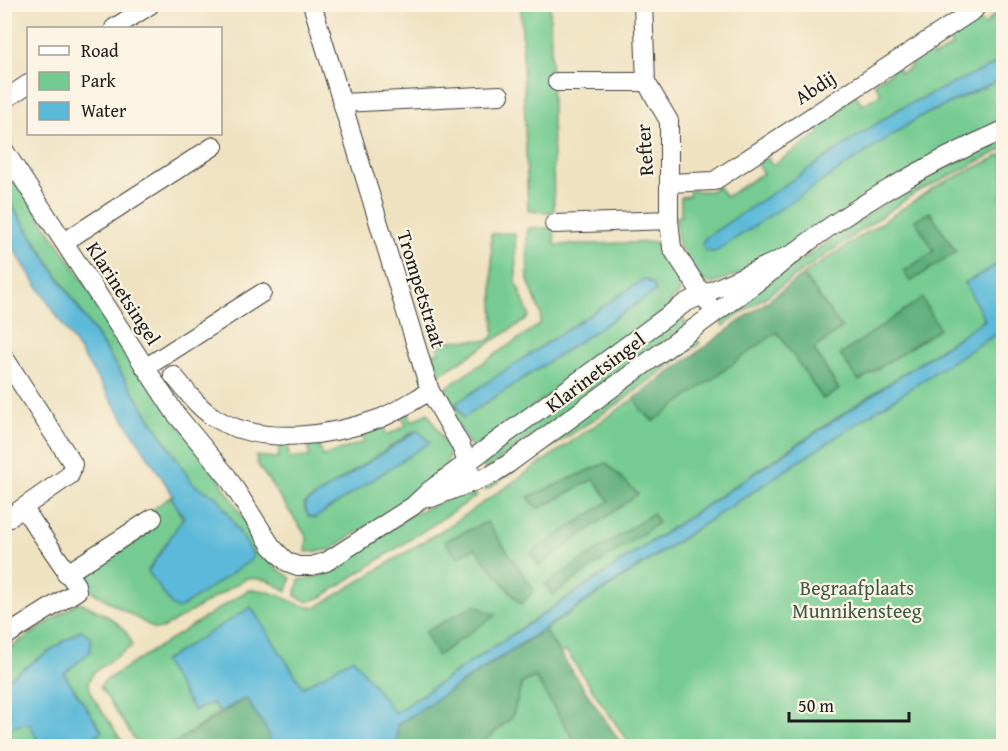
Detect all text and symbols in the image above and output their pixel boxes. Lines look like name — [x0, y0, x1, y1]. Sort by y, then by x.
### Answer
legend — [27, 27, 222, 135]
text: Road — [81, 37, 119, 64]
street label: Abdij — [789, 63, 841, 111]
text: Park — [81, 67, 117, 94]
text: Water — [81, 97, 127, 124]
street label: Refter — [628, 123, 660, 177]
street label: Trompetstraat — [390, 226, 454, 352]
street label: Klarinetsingel — [80, 236, 169, 351]
street label: Klarinetsingel — [539, 325, 651, 419]
park label: Begraafplaats Munnikensteeg — [792, 573, 922, 625]
scale bar — [789, 685, 909, 723]
text: 50 m — [798, 692, 834, 719]

